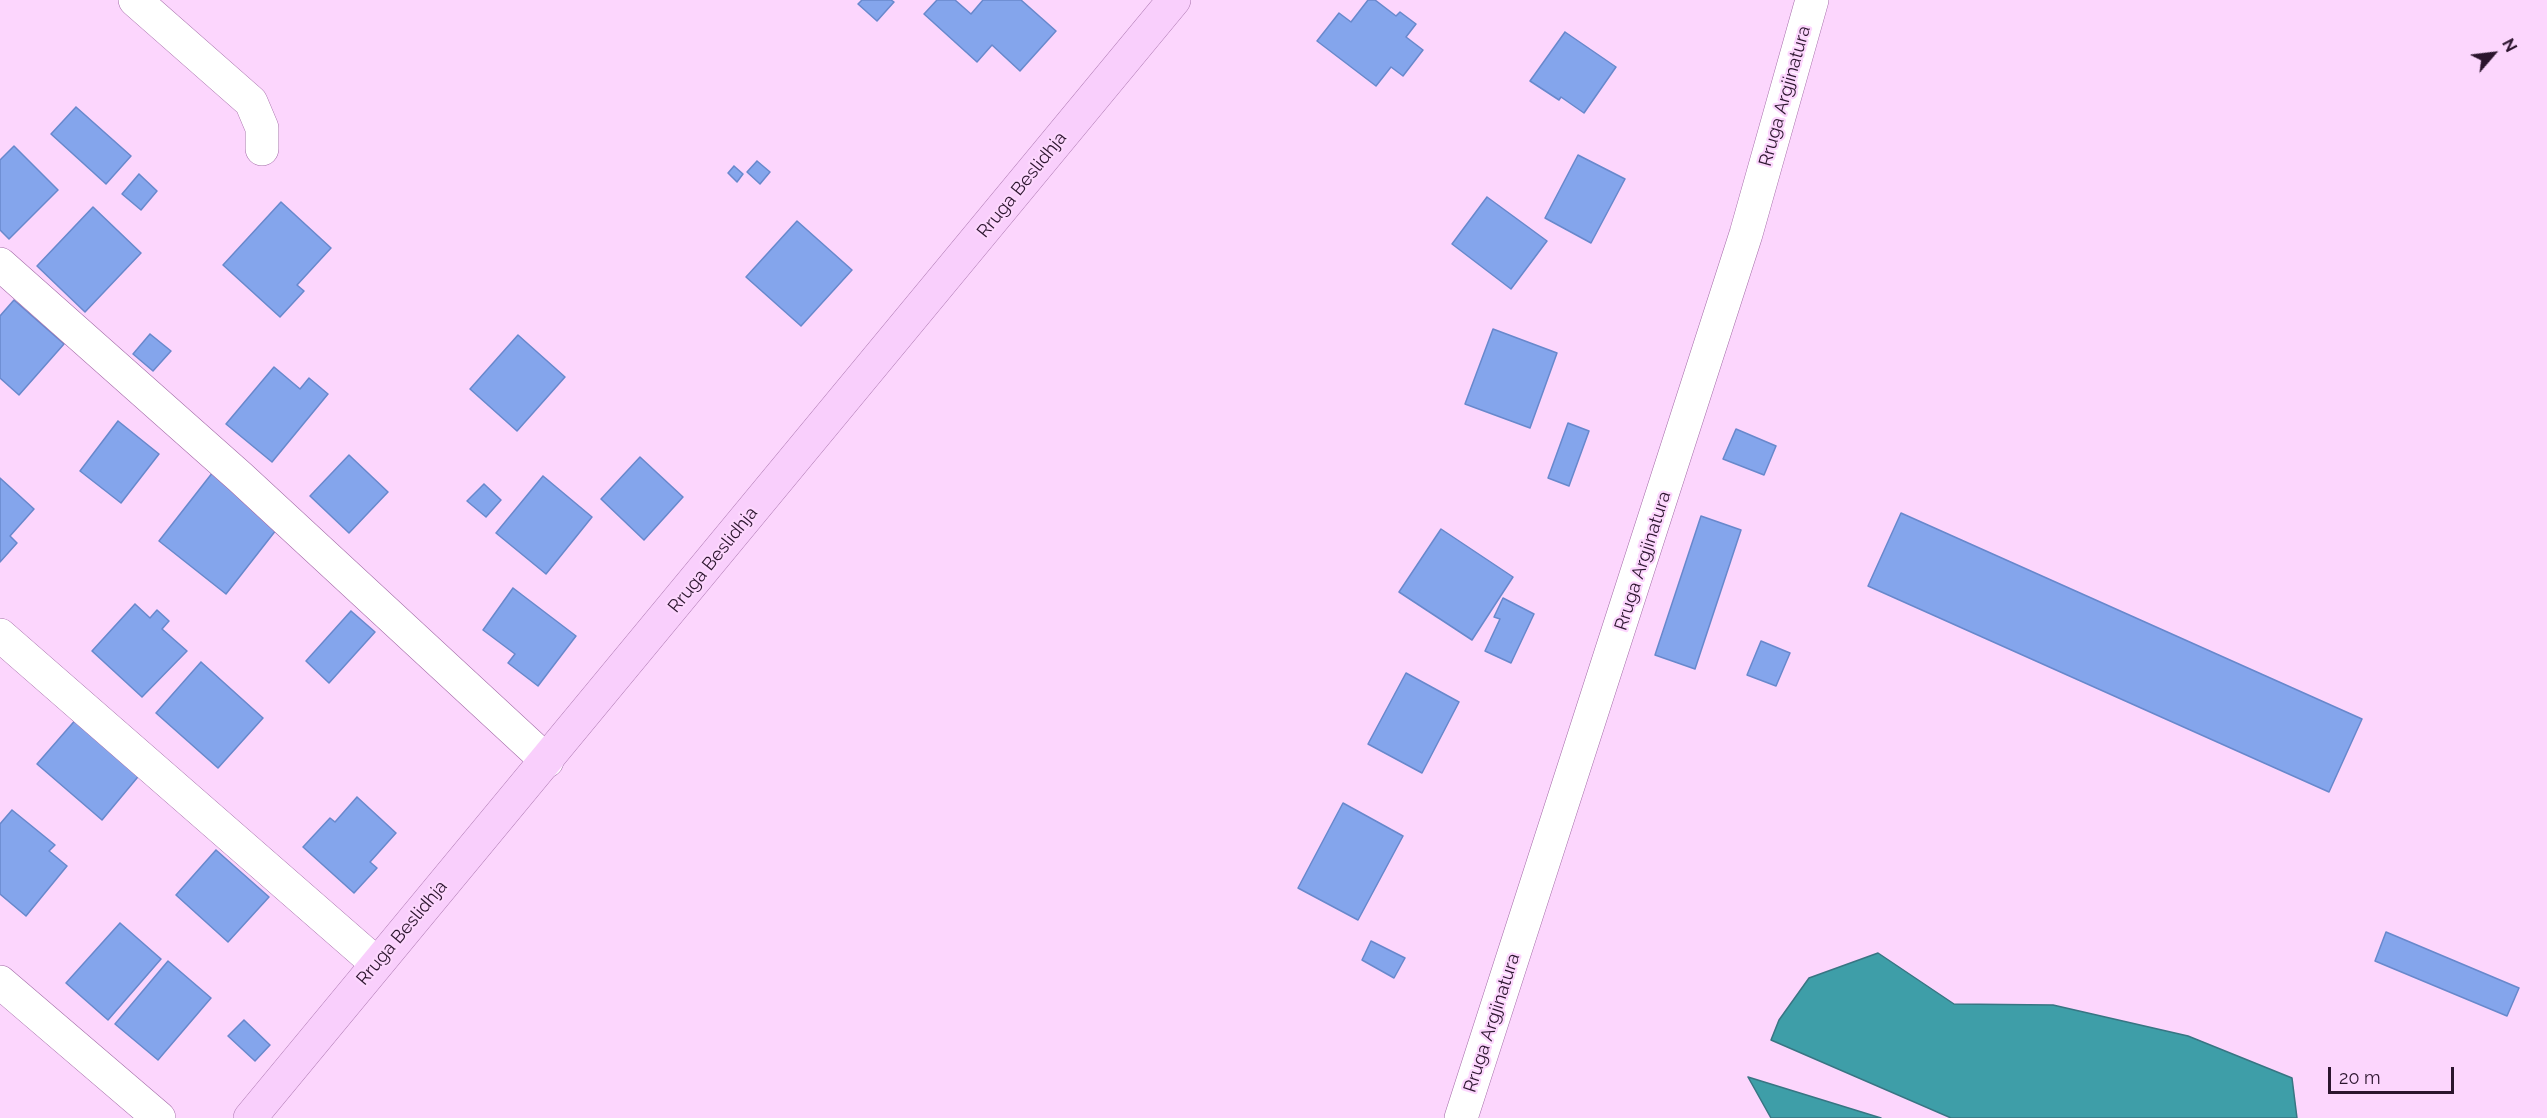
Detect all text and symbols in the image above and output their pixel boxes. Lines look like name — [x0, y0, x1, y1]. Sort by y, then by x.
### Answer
street label: Rruga Argjinatura — [1755, 23, 1815, 169]
north arrow — [2463, 24, 2523, 84]
text: N — [2498, 35, 2521, 55]
street label: Rruga Beslidhja — [973, 128, 1071, 242]
street label: Rruga Argjinatura — [1610, 489, 1676, 633]
street label: Rruga Beslidhja — [664, 503, 762, 617]
street label: Rruga Beslidhja — [352, 876, 452, 990]
street label: Rruga Argjinatura — [1459, 951, 1525, 1095]
scale bar — [2331, 1055, 2457, 1093]
text: 20 m — [2339, 1067, 2381, 1088]

